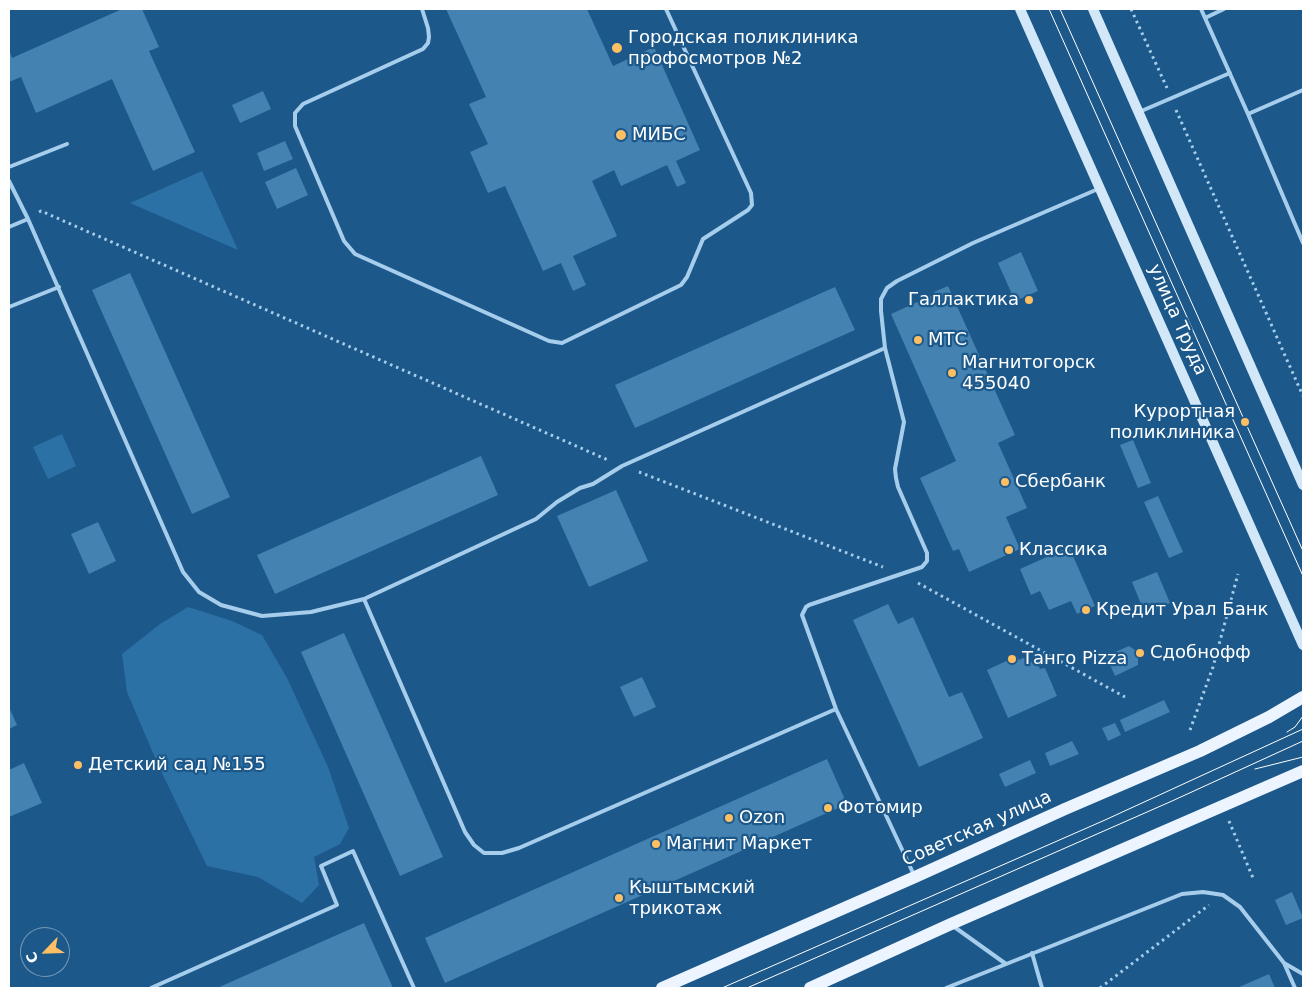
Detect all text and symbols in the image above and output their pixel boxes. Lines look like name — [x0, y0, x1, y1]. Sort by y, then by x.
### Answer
place label: Городская поликлиника профосмотров №2 — [628, 27, 859, 70]
marker: Городская поликлиника профосмотров №2 — [610, 41, 624, 55]
place label: МИБС — [632, 124, 686, 146]
marker: МИБС — [614, 128, 628, 142]
street label: улица Труда — [1143, 261, 1211, 379]
place label: Галлактика — [908, 289, 1019, 311]
marker: Галлактика — [1023, 294, 1035, 306]
place label: МТС — [928, 329, 967, 351]
marker: МТС — [912, 334, 924, 346]
place label: Магнитогорск 455040 — [962, 352, 1096, 394]
marker: Магнитогорск 455040 — [946, 367, 958, 379]
place label: Курортная поликлиника — [1110, 401, 1235, 444]
marker: Курортная поликлиника — [1239, 416, 1251, 428]
place label: Сбербанк — [1015, 471, 1106, 493]
marker: Сбербанк — [999, 476, 1011, 488]
place label: Классика — [1019, 539, 1108, 561]
marker: Классика — [1003, 544, 1015, 556]
place label: Кредит Урал Банк — [1096, 599, 1268, 621]
marker: Кредит Урал Банк — [1080, 604, 1092, 616]
place label: Сдобнофф — [1150, 642, 1251, 664]
marker: Сдобнофф — [1134, 647, 1146, 659]
place label: Танго Pizza — [1022, 648, 1127, 670]
marker: Танго Pizza — [1006, 653, 1018, 665]
place label: Детский сад №155 — [88, 754, 266, 776]
marker: Детский сад №155 — [72, 759, 84, 771]
street label: Советская улица — [899, 786, 1055, 872]
place label: Фотомир — [838, 797, 923, 819]
marker: Фотомир — [822, 802, 834, 814]
place label: Ozon — [739, 807, 785, 829]
marker: Ozon — [723, 812, 735, 824]
place label: Магнит Маркет — [666, 833, 812, 855]
marker: Магнит Маркет — [650, 838, 662, 850]
place label: Кыштымский трикотаж — [629, 877, 755, 920]
marker: Кыштымский трикотаж — [613, 892, 625, 904]
north arrow — [20, 927, 70, 977]
text: С — [23, 950, 42, 966]

